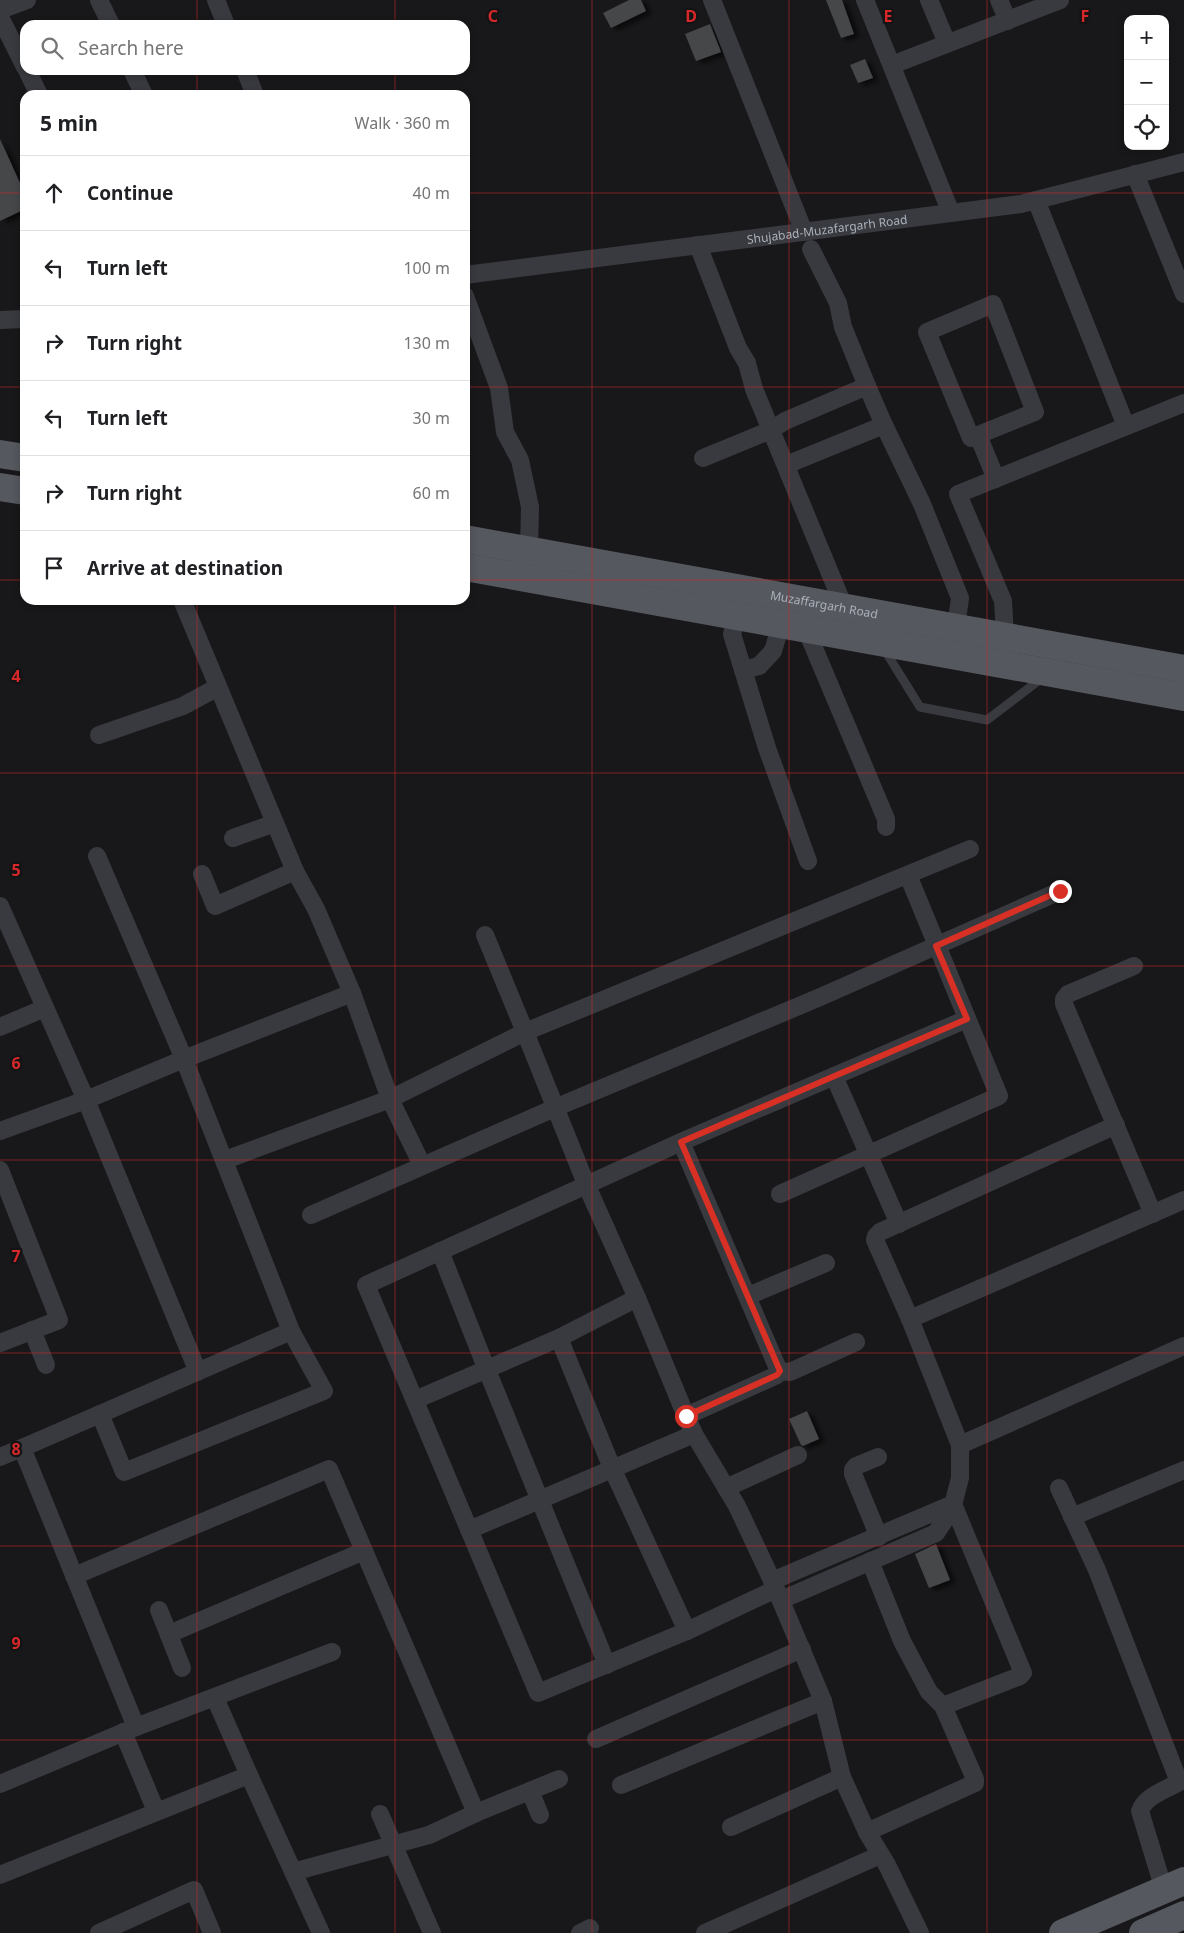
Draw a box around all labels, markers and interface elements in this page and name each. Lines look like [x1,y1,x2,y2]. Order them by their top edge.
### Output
text: C [488,5,498,27]
text: D [685,5,697,27]
text: E [884,5,893,27]
text: F [1081,5,1089,27]
map controls [1124,15,1169,150]
button: + [1124,15,1169,60]
search box [20,20,470,75]
icon: search [38,34,66,62]
text: Search here [78,35,184,61]
button: − [1124,60,1169,105]
button: locate [1124,105,1169,150]
text: 5 min [40,109,98,137]
text: Walk · 360 m [355,112,450,134]
icon: ahead [40,179,68,207]
text: Continue [87,180,173,206]
text: 40 m [413,182,450,204]
street label: Shujabad-Muzafargarh Road [746,210,908,247]
icon: left [40,254,68,282]
text: Turn left [87,255,168,281]
text: 100 m [403,257,450,279]
icon: right [40,329,68,357]
text: Turn right [87,330,182,356]
text: 130 m [403,332,450,354]
icon: left [40,404,68,432]
text: Turn left [87,405,168,431]
text: 30 m [413,407,450,429]
icon: right [40,479,68,507]
text: Turn right [87,480,182,506]
text: 60 m [413,482,450,504]
icon: arrive [40,554,68,582]
text: Arrive at destination [87,555,283,581]
street label: Muzaffargarh Road [769,586,879,622]
text: 4 [11,665,21,687]
text: 5 [11,859,21,881]
route end [1049,880,1072,903]
text: 6 [11,1052,21,1074]
text: 7 [11,1245,21,1267]
route start [675,1405,698,1428]
text: 8 [11,1438,21,1460]
text: 9 [11,1632,21,1654]

